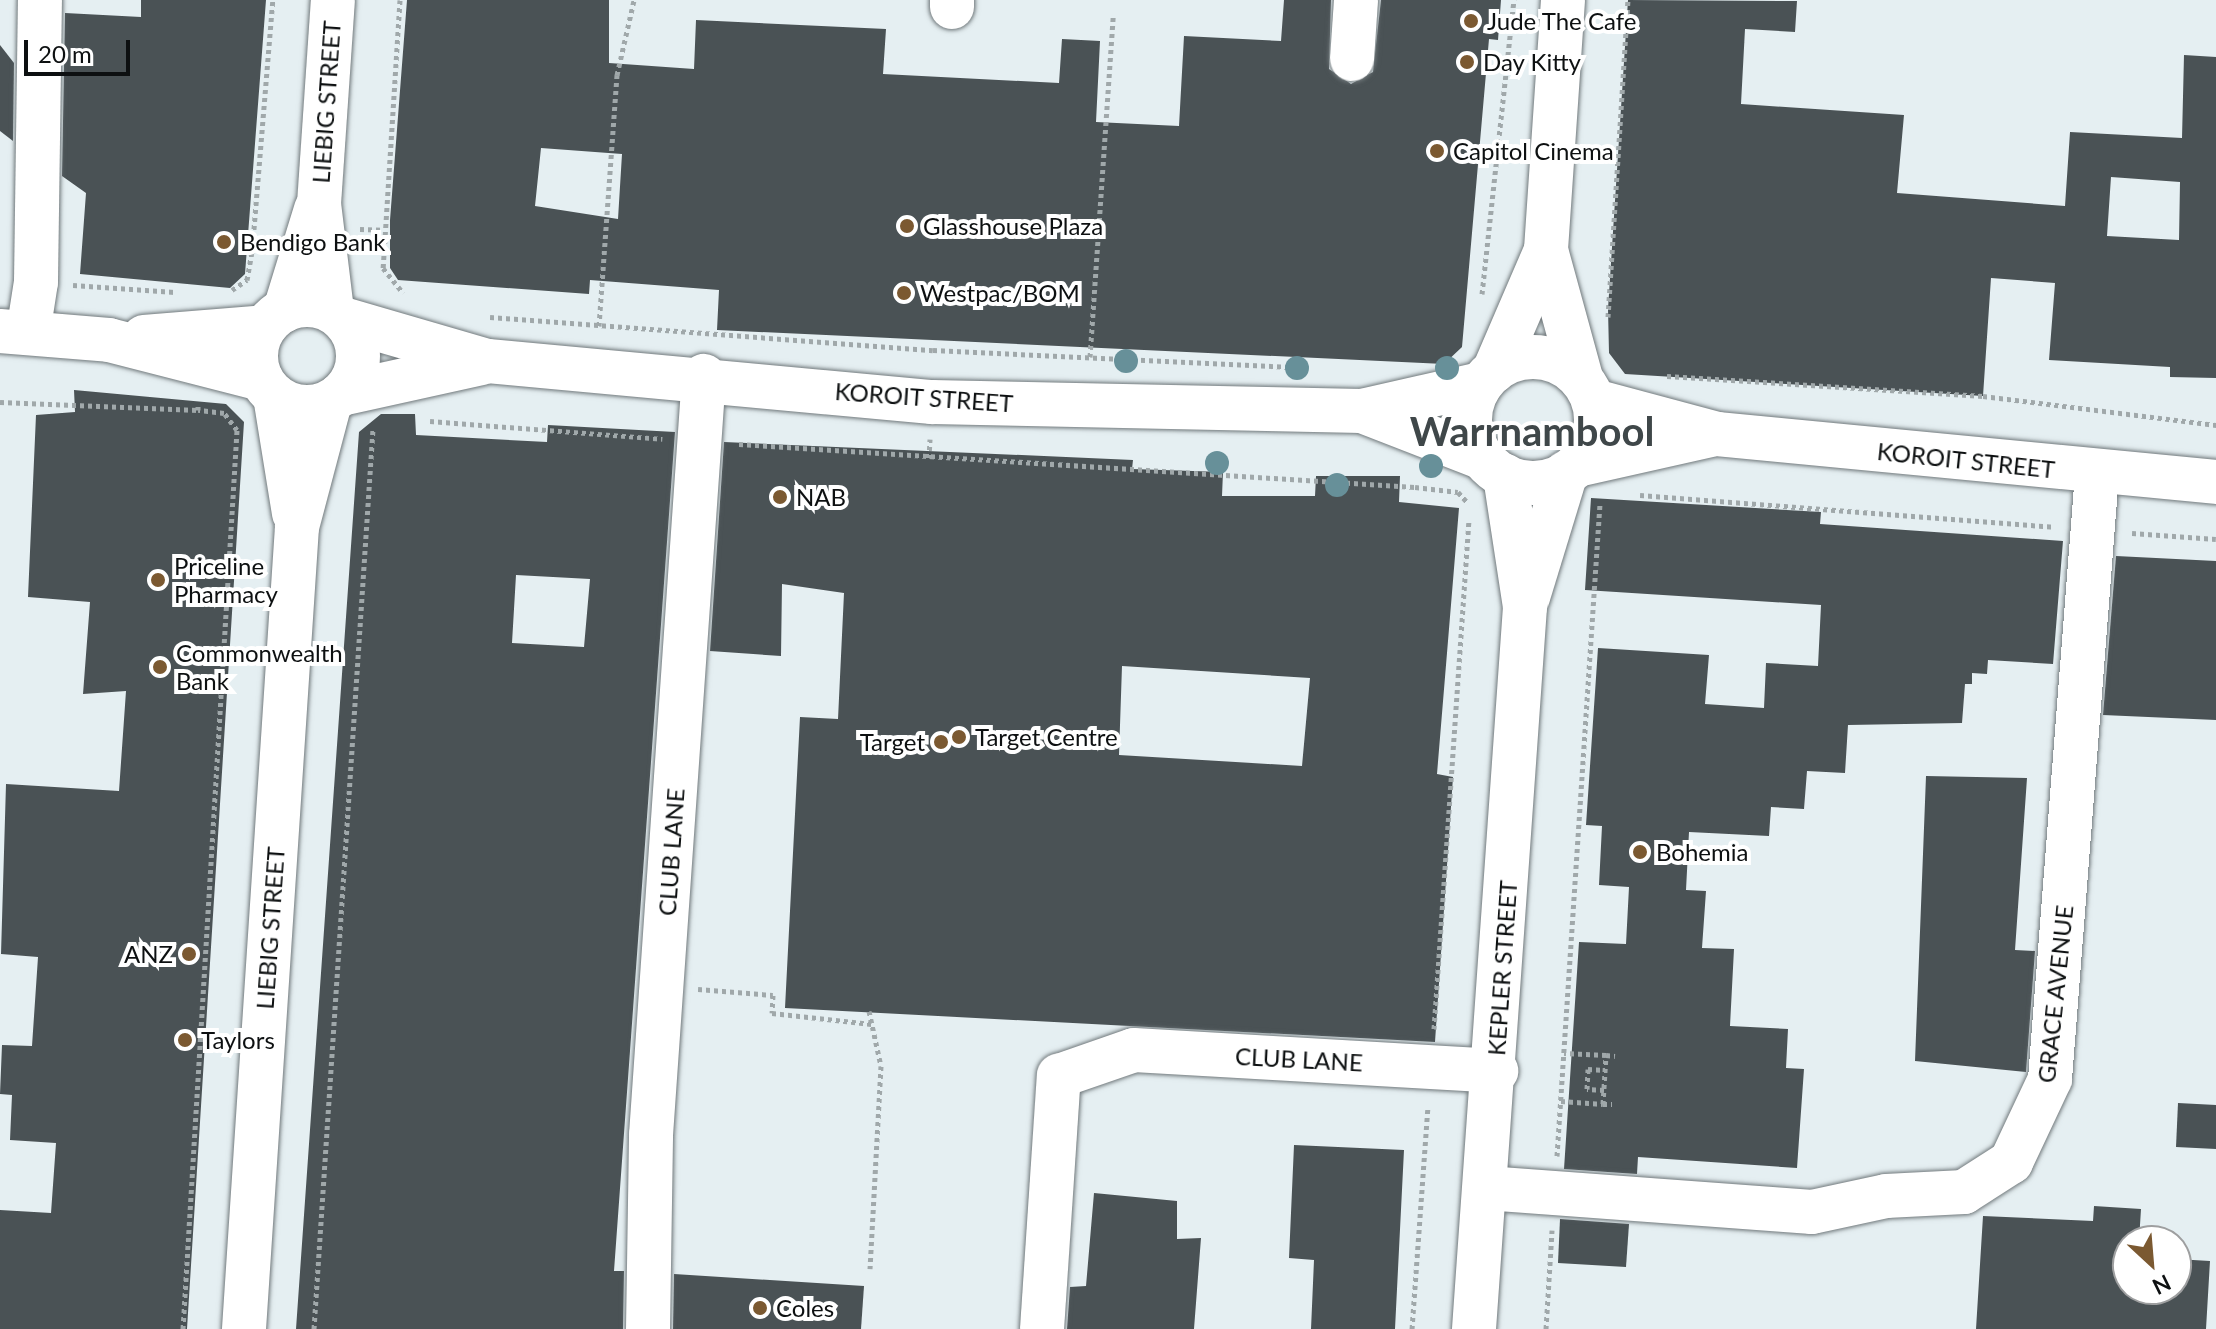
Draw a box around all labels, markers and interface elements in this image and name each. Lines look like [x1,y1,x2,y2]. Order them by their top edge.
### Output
place label: Jude The Cafe [1487,7,1637,35]
marker: Jude The Cafe [1462,12,1480,30]
street label: LIEBIG STREET [306,20,346,184]
scale bar [28,24,134,74]
text: 20 m [38,39,92,68]
place label: Day Kitty [1483,48,1582,76]
marker: Day Kitty [1458,53,1476,71]
place label: Capitol Cinema [1453,137,1614,165]
marker: Capitol Cinema [1428,142,1446,160]
place label: Glasshouse Plaza [923,212,1103,240]
marker: Glasshouse Plaza [898,217,916,235]
place label: Bendigo Bank [240,228,385,256]
marker: Bendigo Bank [215,233,233,251]
place label: Westpac/BOM [920,279,1080,307]
marker: Westpac/BOM [895,284,913,302]
street label: KOROIT STREET [834,376,1014,418]
district label: Warrnambool [1410,407,1654,455]
street label: KOROIT STREET [1875,436,2057,484]
place label: NAB [796,483,846,511]
marker: NAB [771,488,789,506]
place label: Priceline Pharmacy [174,552,278,608]
marker: Priceline Pharmacy [149,571,167,589]
place label: Commonwealth Bank [176,639,343,695]
marker: Commonwealth Bank [151,658,169,676]
place label: Target Centre [975,723,1118,751]
place label: Target [860,728,925,756]
marker: Target Centre [950,728,968,746]
marker: Target [932,733,950,751]
street label: CLUB LANE [652,787,690,917]
place label: Bohemia [1656,838,1748,866]
marker: Bohemia [1631,843,1649,861]
street label: LIEBIG STREET [250,846,290,1010]
street label: KEPLER STREET [1482,879,1522,1057]
street label: GRACE AVENUE [2031,903,2079,1085]
place label: ANZ [124,940,173,968]
marker: ANZ [180,945,198,963]
place label: Taylors [201,1026,275,1054]
marker: Taylors [176,1031,194,1049]
street label: CLUB LANE [1234,1041,1364,1077]
north arrow [2112,1225,2192,1305]
text: N [2148,1269,2175,1301]
place label: Coles [776,1294,834,1322]
marker: Coles [751,1299,769,1317]

